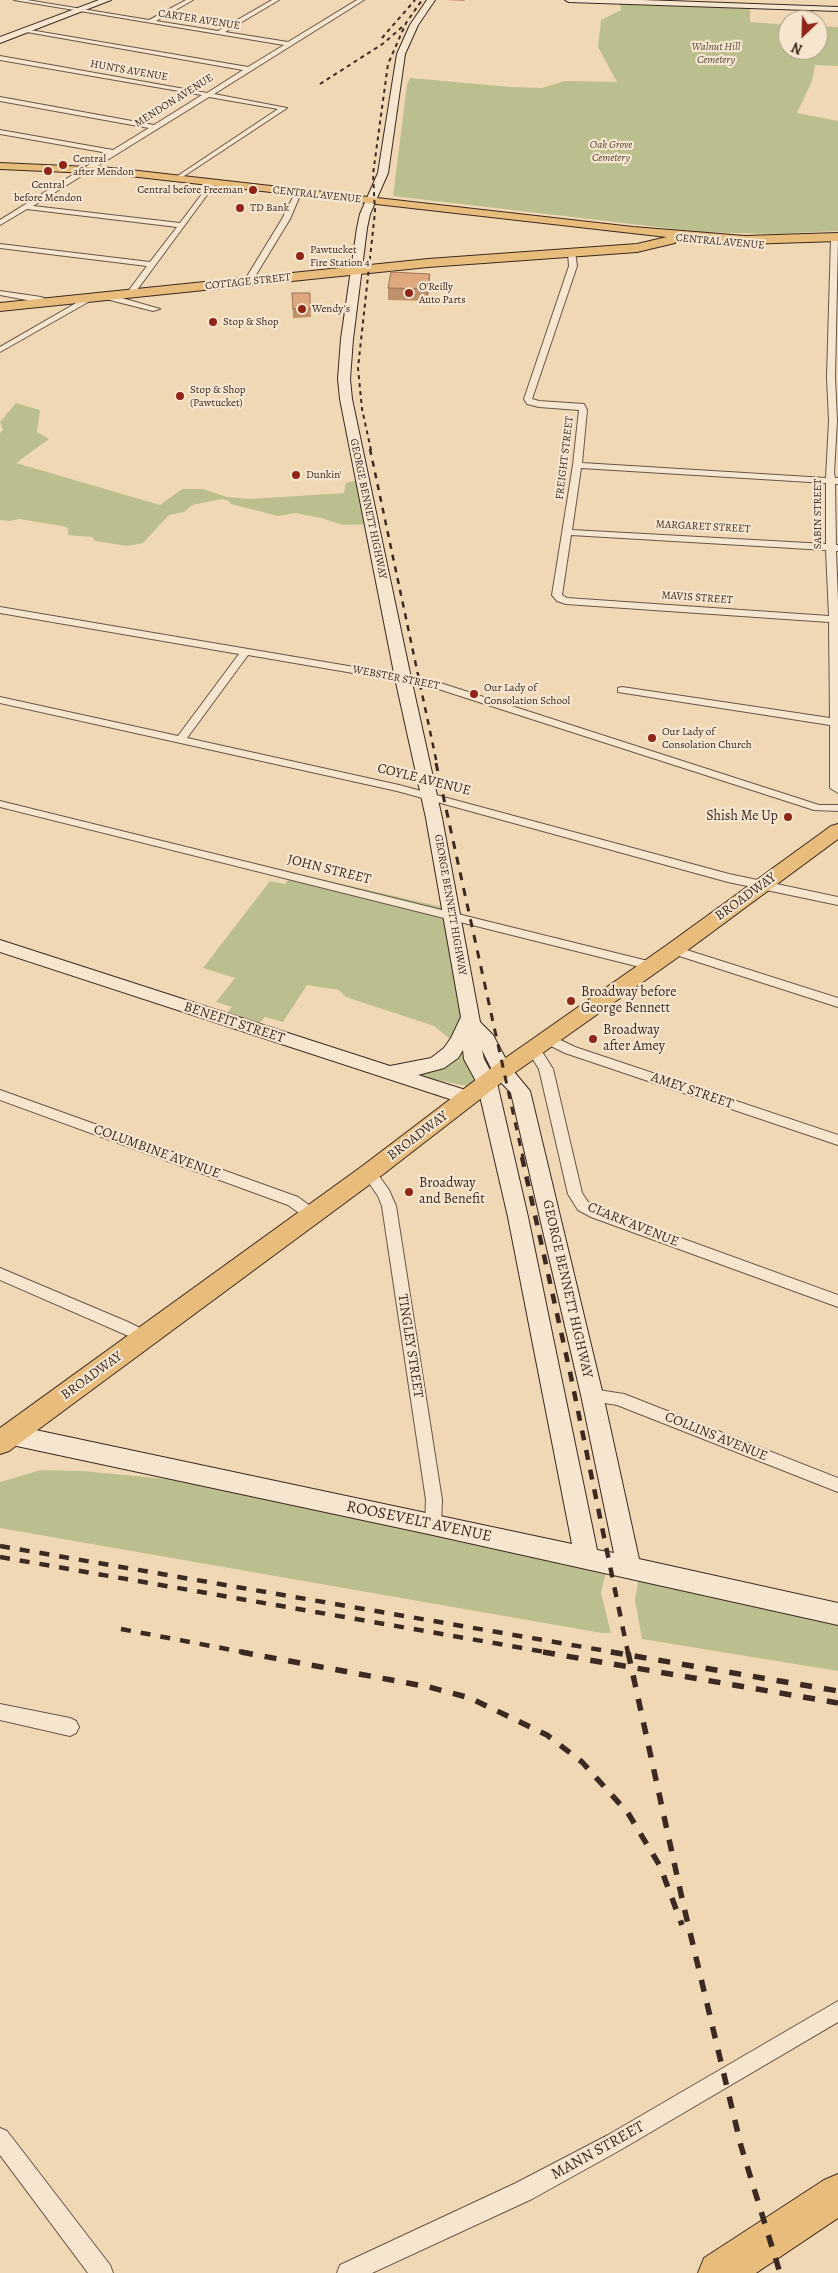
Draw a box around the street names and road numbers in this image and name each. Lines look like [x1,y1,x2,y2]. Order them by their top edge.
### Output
street label: CARTER AVENUE [157,7,241,33]
street label: HUNTS AVENUE [89,58,169,84]
street label: MENDON AVENUE [132,71,216,131]
street label: CENTRAL AVENUE [272,184,362,206]
street label: CENTRAL AVENUE [675,232,765,252]
street label: COTTAGE STREET [205,271,291,293]
street label: FREIGHT STREET [553,416,577,500]
street label: GEORGE BENNETT HIGHWAY [347,438,389,580]
street label: SABIN STREET [811,479,825,549]
street label: MARGARET STREET [655,518,751,536]
street label: MAVIS STREET [661,589,733,607]
street label: WEBSTER STREET [351,663,441,693]
street label: COYLE AVENUE [376,760,472,800]
street label: GEORGE BENNETT HIGHWAY [431,833,469,977]
street label: JOHN STREET [286,852,372,888]
street label: BROADWAY [712,869,780,925]
street label: BENEFIT STREET [181,999,287,1047]
street label: AMEY STREET [649,1069,735,1113]
street label: BROADWAY [384,1108,452,1164]
street label: COLUMBINE AVENUE [91,1121,223,1183]
street label: GEORGE BENNETT HIGHWAY [538,1198,596,1380]
street label: CLARK AVENUE [585,1199,681,1251]
street label: TINGLEY STREET [393,1293,427,1399]
street label: BROADWAY [58,1348,126,1404]
street label: COLLINS AVENUE [662,1409,770,1465]
street label: ROOSEVELT AVENUE [345,1497,493,1547]
street label: MANN STREET [548,2117,648,2185]

